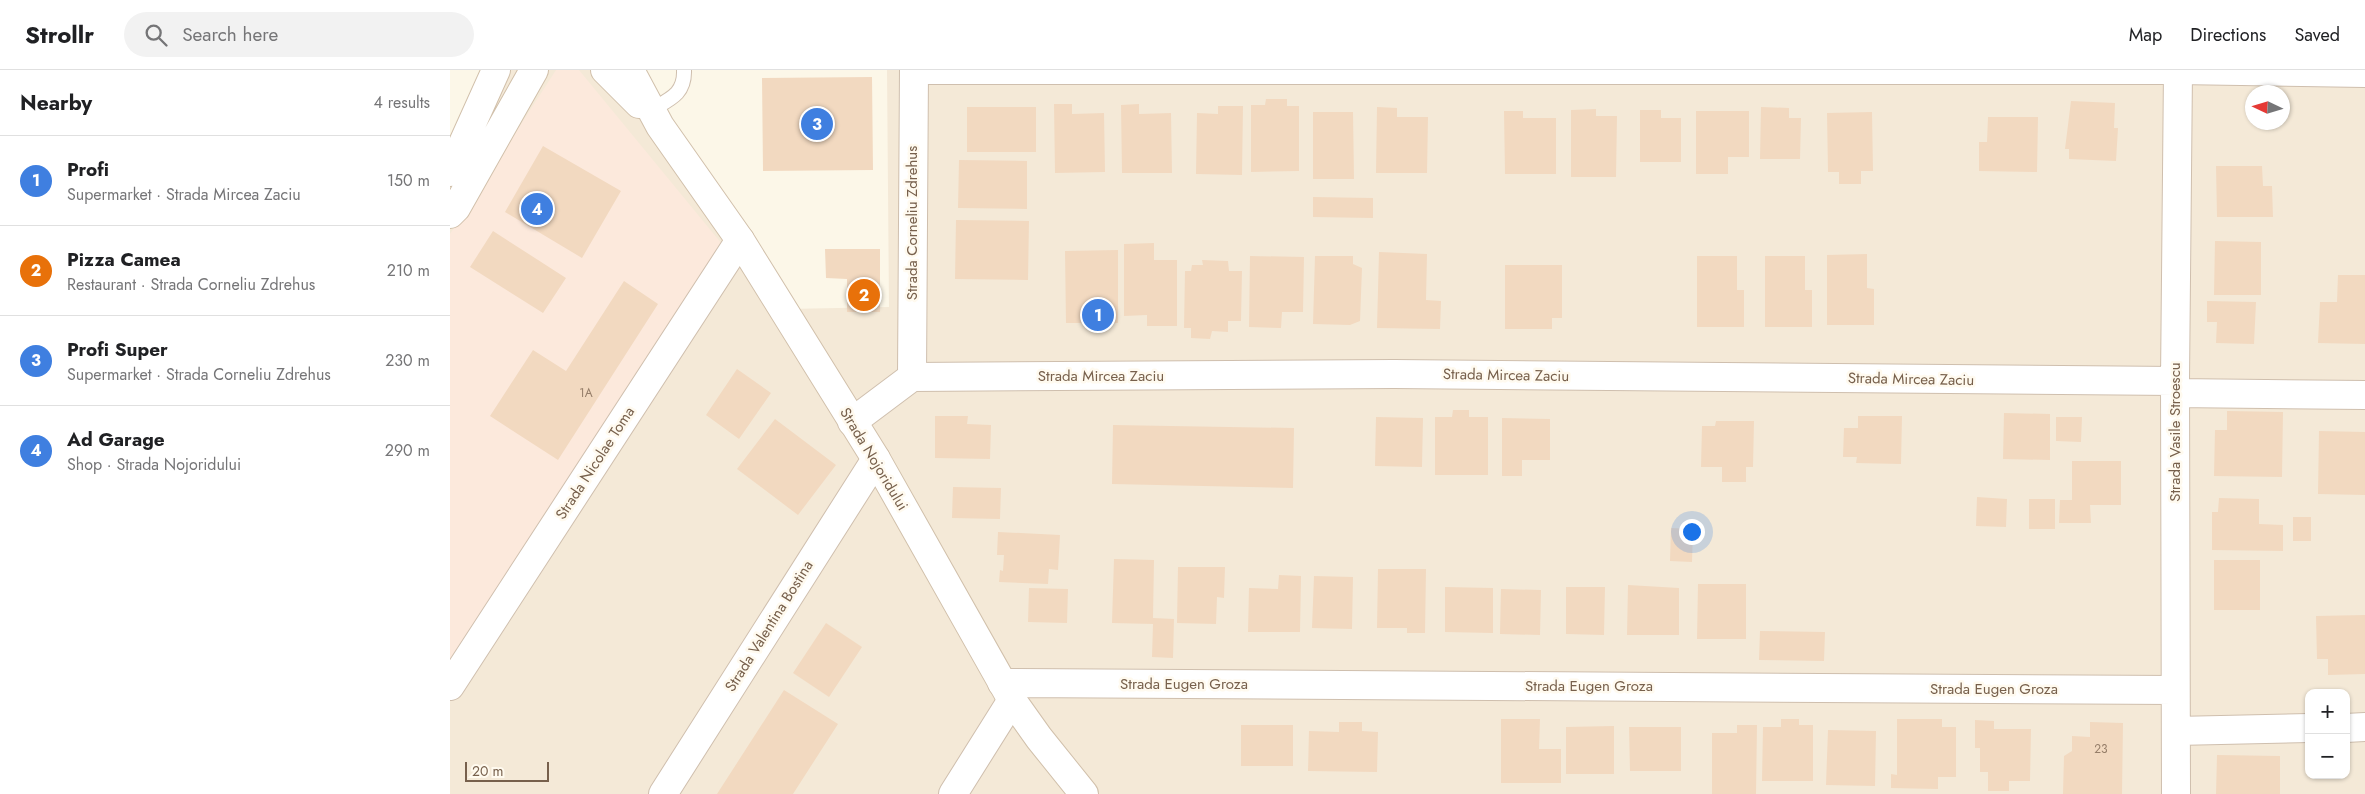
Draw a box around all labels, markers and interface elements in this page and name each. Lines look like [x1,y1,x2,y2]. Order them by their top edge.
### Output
search box [124,12,474,57]
text: Strollr [25,17,94,52]
icon: search [142,21,170,49]
text: Search here [182,21,278,48]
text: Map [2129,22,2162,48]
text: Directions [2190,22,2266,48]
text: Saved [2294,22,2340,48]
north arrow [2245,85,2290,130]
text: Nearby [20,88,92,118]
text: 4 results [374,91,430,114]
pin: 3 [801,105,833,143]
street label: Strada Corneliu Zdrehus [901,146,923,300]
text: Profi [67,156,109,183]
text: 1 [32,169,40,192]
text: 150 m [387,169,430,192]
text: Supermarket · Strada Mircea Zaciu [67,183,301,206]
pin: 4 [521,190,553,228]
text: Pizza Camea [67,246,181,273]
text: 2 [31,259,41,282]
text: 210 m [387,259,430,282]
text: Restaurant · Strada Corneliu Zdrehus [67,273,315,296]
pin: 2 [848,276,880,314]
pin: 1 [1082,296,1114,334]
text: Profi Super [67,336,168,363]
text: 3 [31,349,41,372]
text: 230 m [385,349,430,372]
street label: Strada Vasile Stroescu [2164,362,2186,502]
text: Supermarket · Strada Corneliu Zdrehus [67,363,331,386]
street label: Strada Mircea Zaciu [1443,363,1569,387]
street label: Strada Mircea Zaciu [1038,365,1164,387]
street label: Strada Mircea Zaciu [1848,367,1974,391]
house number: 1A [579,384,593,402]
street label: Strada Nicolae Toma [550,402,640,524]
street label: Strada Nojoridului [834,403,914,515]
text: Ad Garage [67,426,165,453]
text: 4 [30,439,42,462]
text: 290 m [385,439,430,462]
text: Shop · Strada Nojoridului [67,453,241,476]
your location [1679,519,1705,545]
street label: Strada Valentina Bostina [720,556,818,696]
street label: Strada Eugen Groza [1120,673,1248,695]
street label: Strada Eugen Groza [1525,675,1653,697]
street label: Strada Eugen Groza [1930,678,2058,700]
map controls [2305,689,2350,779]
button: + [2305,689,2350,734]
button: − [2305,734,2350,779]
house number: 23 [2094,740,2108,758]
scale bar [465,759,549,782]
text: 20 m [472,761,504,781]

